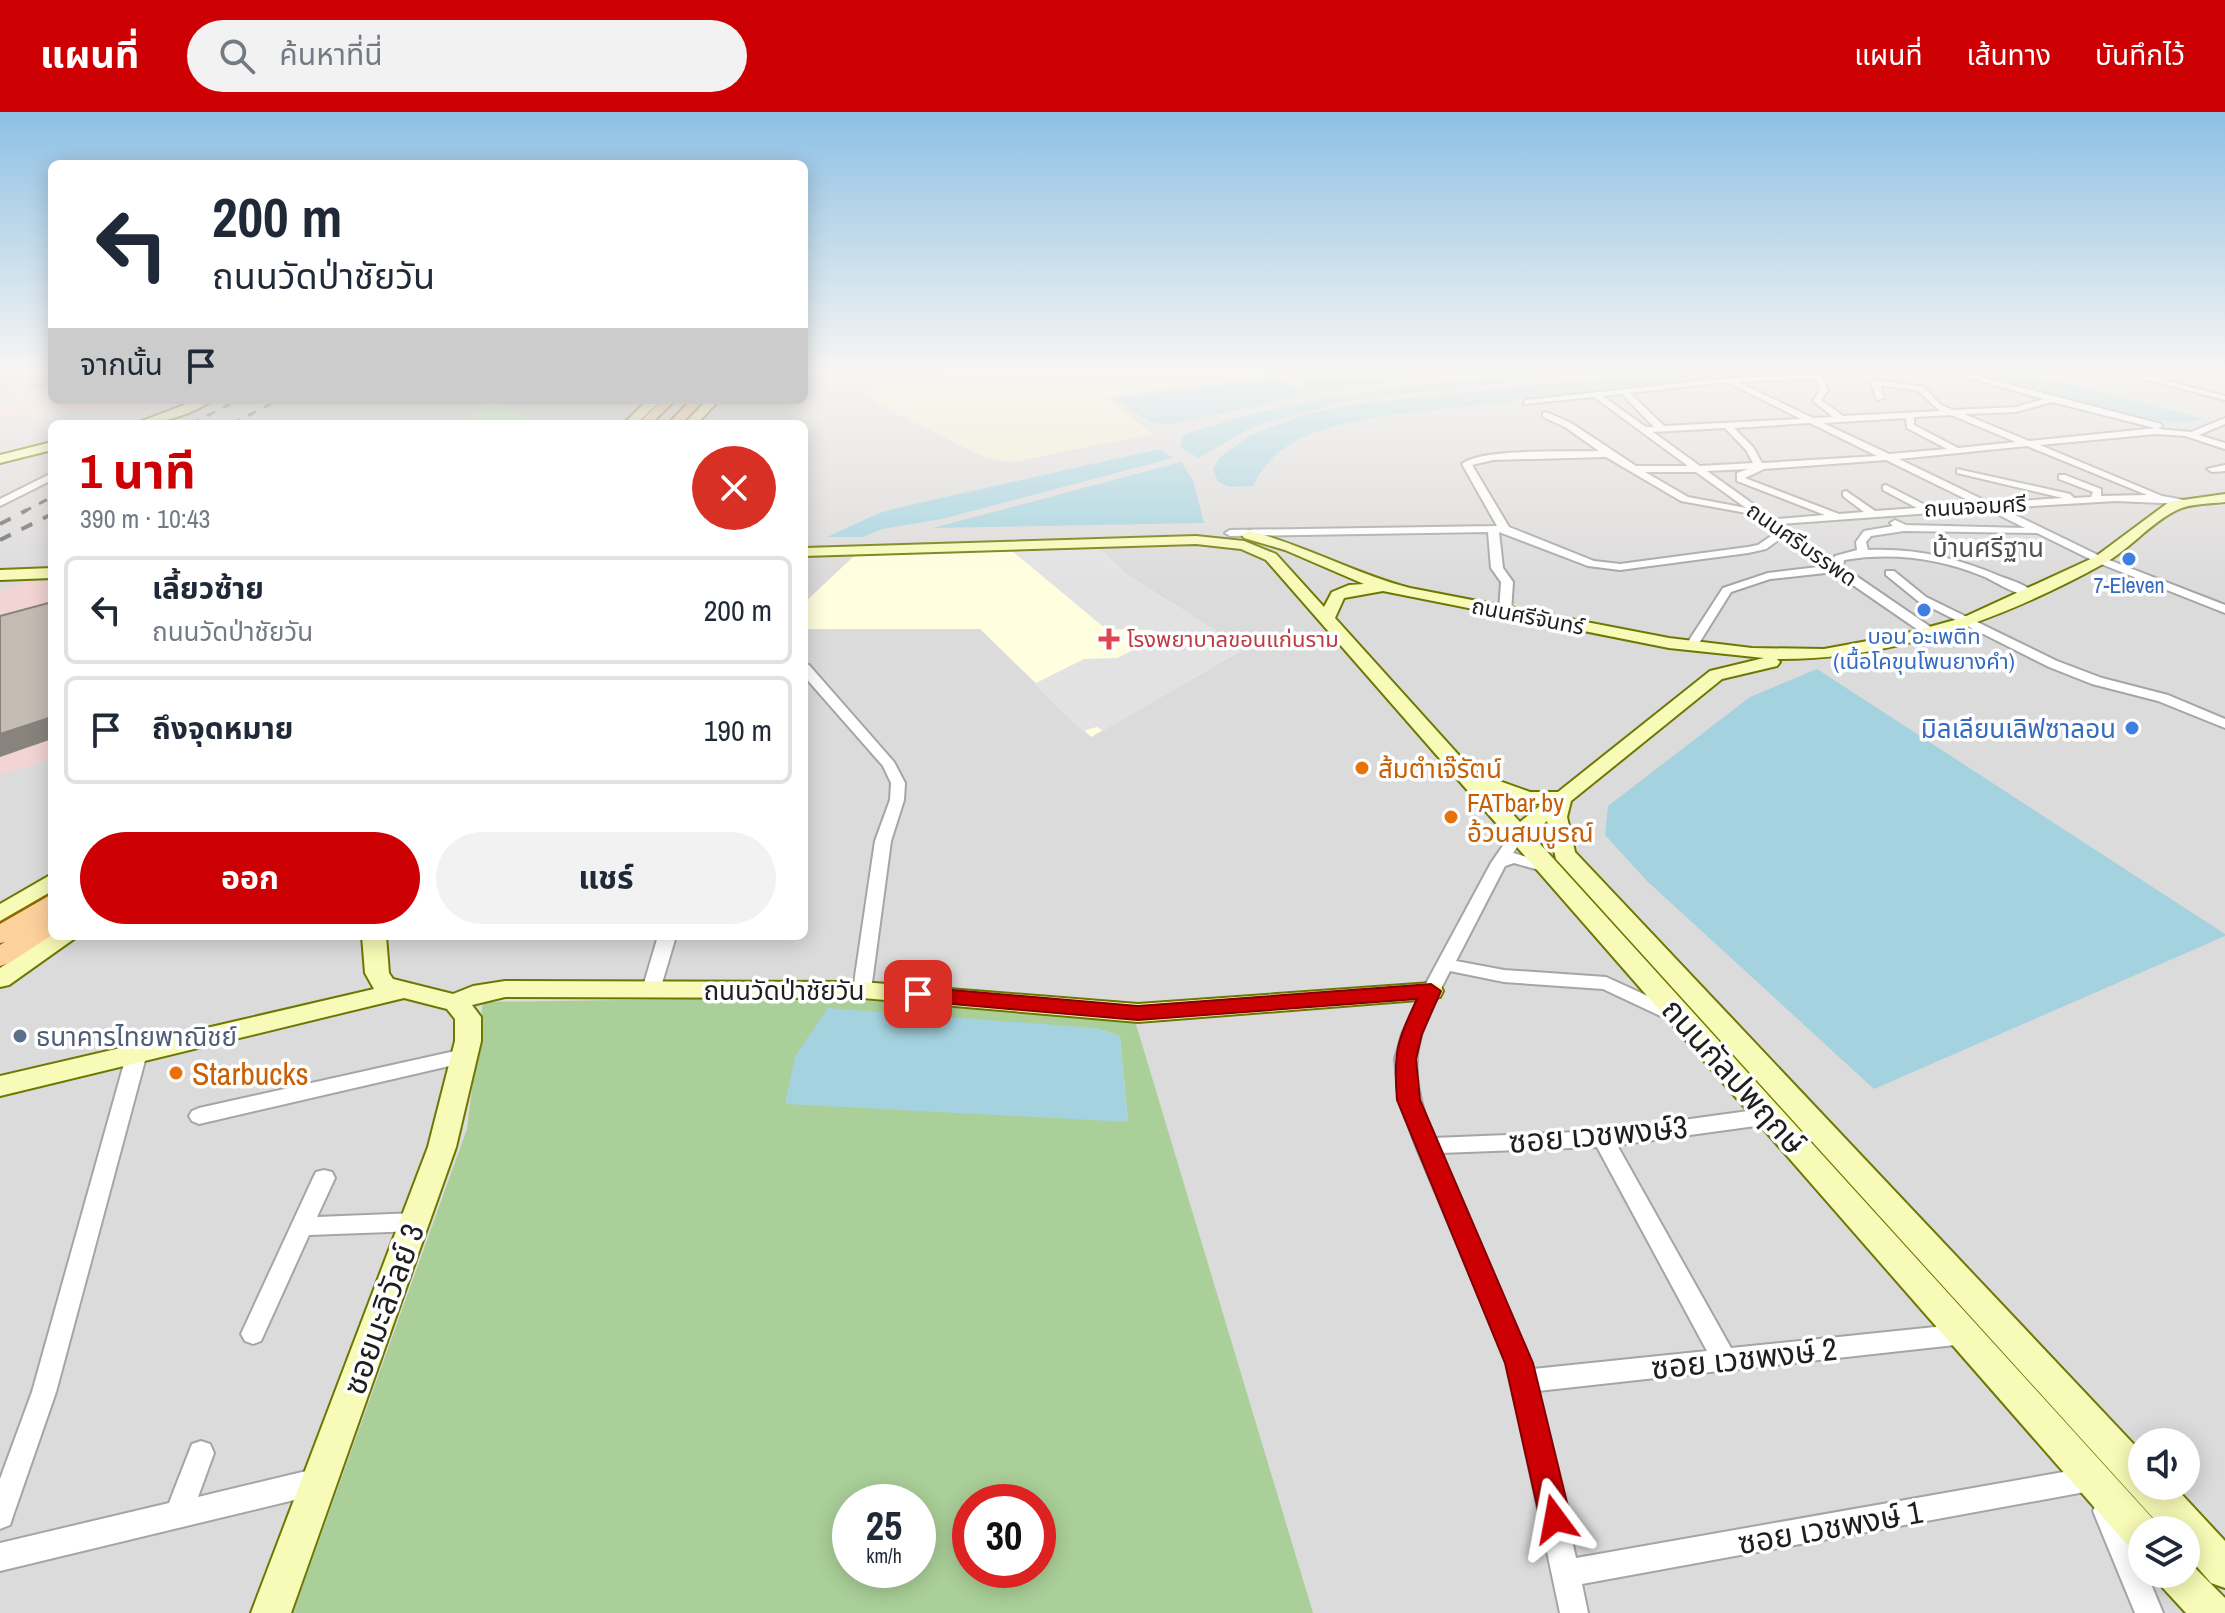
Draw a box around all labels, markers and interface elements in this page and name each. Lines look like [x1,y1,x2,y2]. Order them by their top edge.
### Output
search box [187,20,747,92]
text: แผนที่ [40,29,139,80]
icon: search [215,34,259,78]
text: ค้นหาที่นี่ [279,34,383,74]
text: แผนที่ [1854,36,1922,74]
text: เส้นทาง [1966,36,2051,74]
text: บันทึกไว้ [2095,36,2185,74]
text: 200 m [212,179,342,254]
icon: left [80,192,184,296]
text: ถนนวัดป่าชัยวัน [212,252,435,300]
text: จากนั้น [80,344,163,384]
icon: arrive [179,344,223,388]
text: 1 นาที [80,438,196,503]
button: close [692,446,776,530]
street label: ถนนจอมศรี [1923,488,2027,524]
street label: ถนนศรีบรรพด [1741,495,1863,593]
text: 390 m · 10:43 [80,501,210,536]
district label: บ้านศรีฐาน [1932,530,2044,565]
marker: 7-Eleven [2120,550,2138,568]
text: เลี้ยวซ้าย [152,568,264,608]
place label: 7-Eleven [2093,570,2165,600]
icon: left [84,588,128,632]
text: 200 m [704,590,772,630]
street label: ถนนศรีจันทร์ [1469,590,1588,642]
marker: บอน อะเพติท (เนื้อโคขุนโพนยางคำ) [1915,601,1933,619]
text: ถนนวัดป่าชัยวัน [152,614,313,649]
place label: บอน อะเพติท (เนื้อโคขุนโพนยางคำ) [1833,621,2015,676]
place label: โรงพยาบาลขอนแก่นราม [1127,624,1339,654]
marker: โรงพยาบาลขอนแก่นราม [1098,628,1120,650]
icon: arrive [84,708,128,752]
text: ถึงจุดหมาย [152,708,293,748]
text: 190 m [704,710,772,750]
place label: มิลเลียนเลิฟซาลอน [1921,711,2116,746]
marker: มิลเลียนเลิฟซาลอน [2123,719,2141,737]
place label: ส้มตำเจ๊รัตน์ [1378,751,1502,786]
marker: ส้มตำเจ๊รัตน์ [1353,759,1371,777]
place label: FATbar by อ้วนสมบูรณ์ [1467,785,1594,850]
marker: FATbar by อ้วนสมบูรณ์ [1442,808,1460,826]
button: ออก [80,832,420,924]
button: แชร์ [436,832,776,924]
pin [884,960,952,1028]
icon: arrive [896,972,940,1016]
street label: ถนนวัดป่าชัยวัน [703,973,865,1008]
street label: ถนนกัลปพฤกษ์ [1652,989,1816,1163]
place label: ธนาคารไทยพาณิชย์ [36,1019,237,1054]
marker: ธนาคารไทยพาณิชย์ [11,1027,29,1045]
place label: Starbucks [192,1052,309,1095]
marker: Starbucks [167,1064,185,1082]
street label: ซอย เวชพงษ์3 [1507,1105,1689,1163]
street label: ซอยมะลิวัลย์ 3 [332,1218,434,1400]
street label: ซอย เวชพงษ์ 2 [1649,1327,1839,1389]
map controls [2128,1428,2200,1588]
button: sound [2128,1428,2200,1500]
position arrow [1513,1477,1597,1561]
speed limit sign: 30 [952,1484,1056,1588]
street label: ซอย เวชพงษ์ 1 [1734,1490,1926,1564]
text: 25 [866,1499,902,1552]
button: layers [2128,1516,2200,1588]
text: km/h [866,1542,902,1569]

